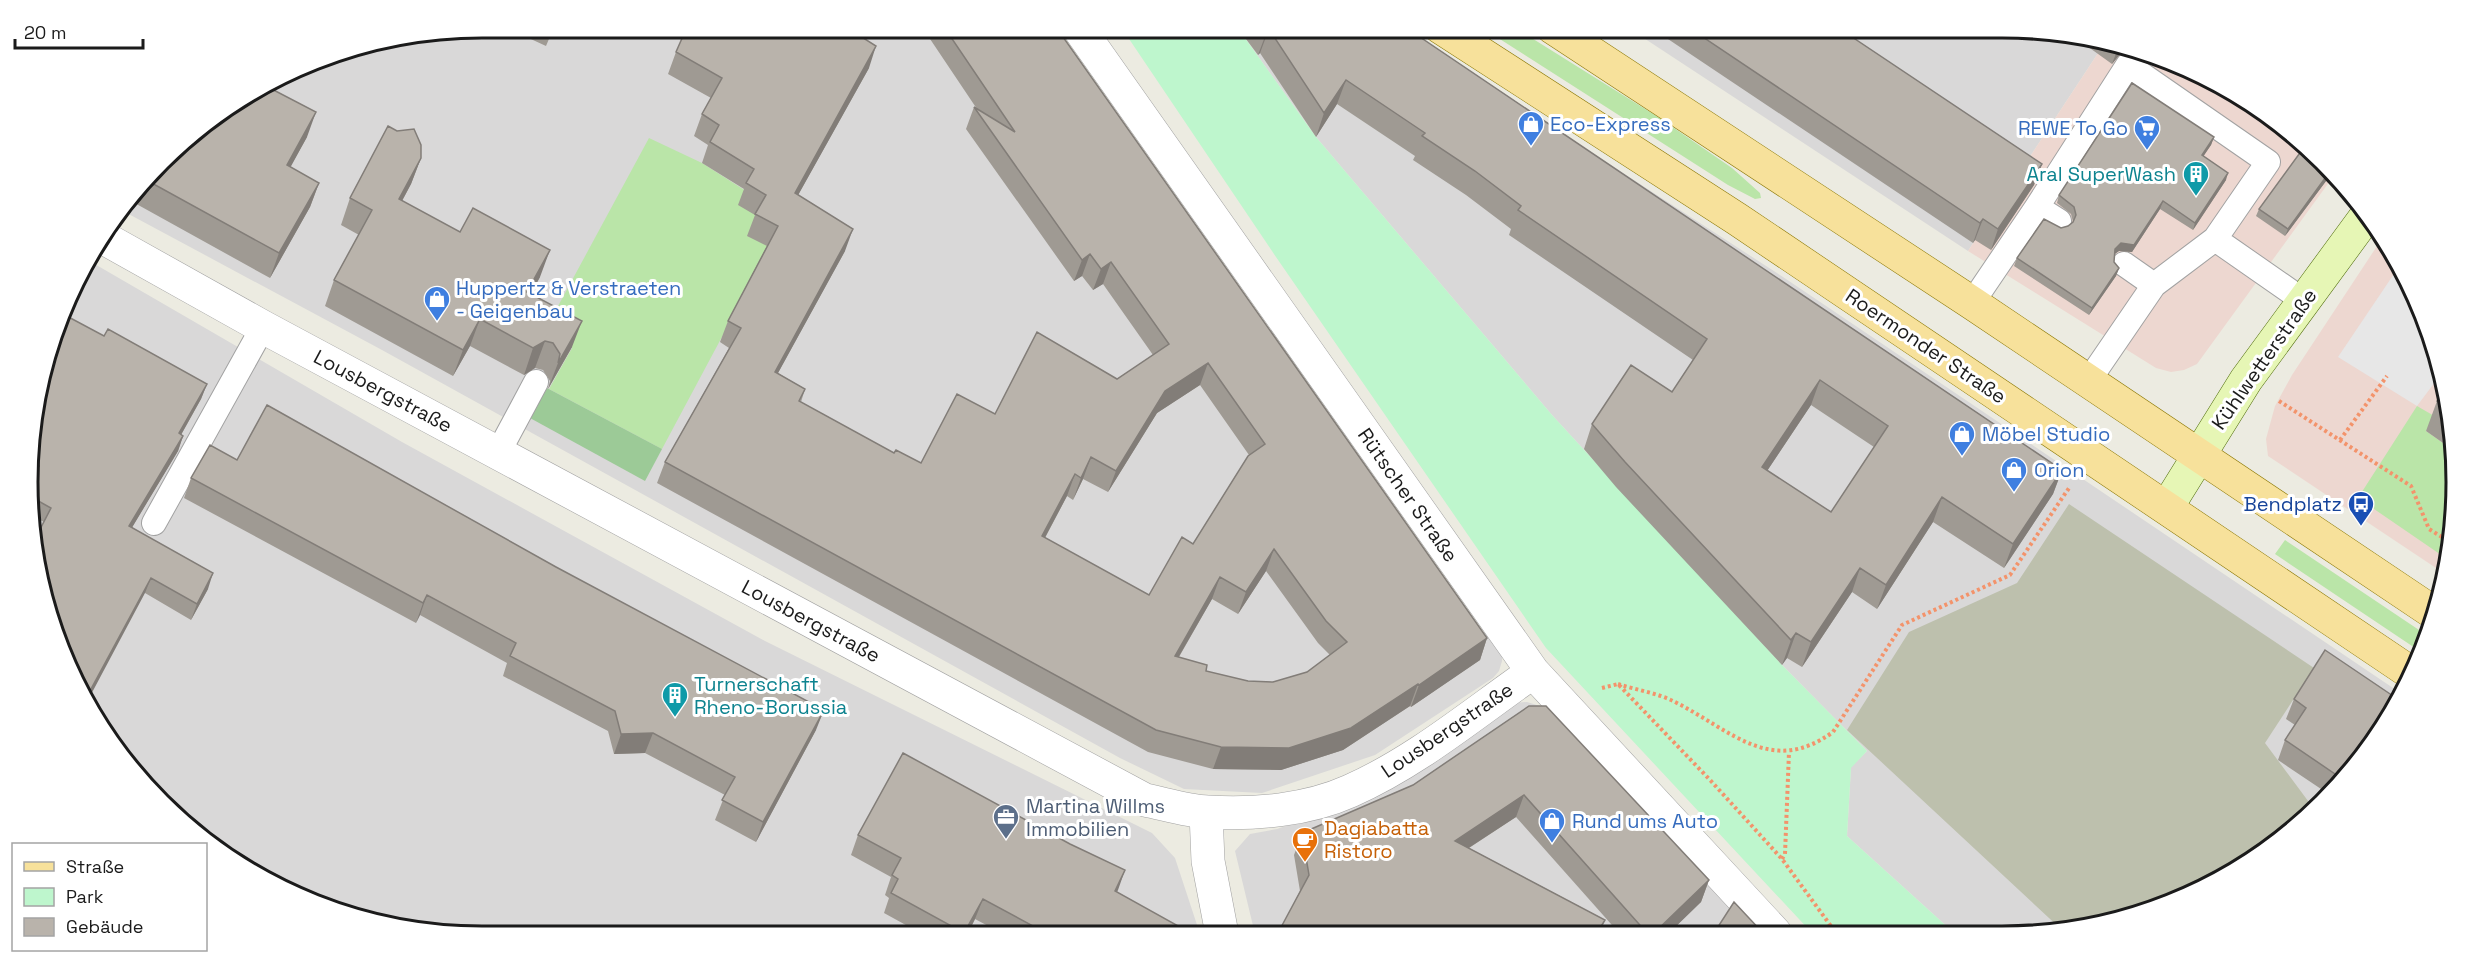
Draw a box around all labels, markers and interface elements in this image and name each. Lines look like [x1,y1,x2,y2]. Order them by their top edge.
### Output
scale bar [15,12,142,50]
text: 20 m [24,21,67,44]
shop icon: Eco-Express [1516,109,1546,147]
place label: Eco-Express [1550,111,1671,137]
supermarket icon: REWE To Go [2132,113,2162,151]
place label: REWE To Go [2018,115,2128,141]
building icon: Aral SuperWash [2181,159,2211,197]
place label: Aral SuperWash [2026,161,2176,187]
place label: Huppertz & Verstraeten - Geigenbau [456,275,681,324]
street label: Roermonder Straße [1841,283,2011,409]
street label: Kühlwetterstraße [2206,283,2322,435]
shop icon: Huppertz & Verstraeten - Geigenbau [422,284,452,322]
street label: Lousbergstraße [309,344,457,438]
shop icon: Möbel Studio [1947,419,1977,457]
place label: Möbel Studio [1982,421,2110,447]
street label: Rütscher Straße [1352,423,1464,567]
shop icon: Orion [1999,455,2029,493]
place label: Orion [2034,457,2084,483]
bus stop icon: Bendplatz [2346,489,2376,527]
place label: Bendplatz [2244,491,2342,517]
street label: Lousbergstraße [737,574,885,668]
place label: Turnerschaft Rheno-Borussia [694,671,847,720]
street label: Lousbergstraße [1376,676,1518,784]
building icon: Turnerschaft Rheno-Borussia [660,680,690,718]
place label: Martina Willms Immobilien [1026,793,1165,842]
office icon: Martina Willms Immobilien [991,802,1021,840]
shop icon: Rund ums Auto [1537,806,1567,844]
place label: Rund ums Auto [1572,808,1718,834]
place label: Dagiabatta Ristoro [1324,815,1429,864]
cafe icon: Dagiabatta Ristoro [1290,825,1320,863]
legend [12,843,207,951]
text: Straße [66,855,124,878]
text: Park [66,885,104,908]
text: Gebäude [66,915,144,938]

